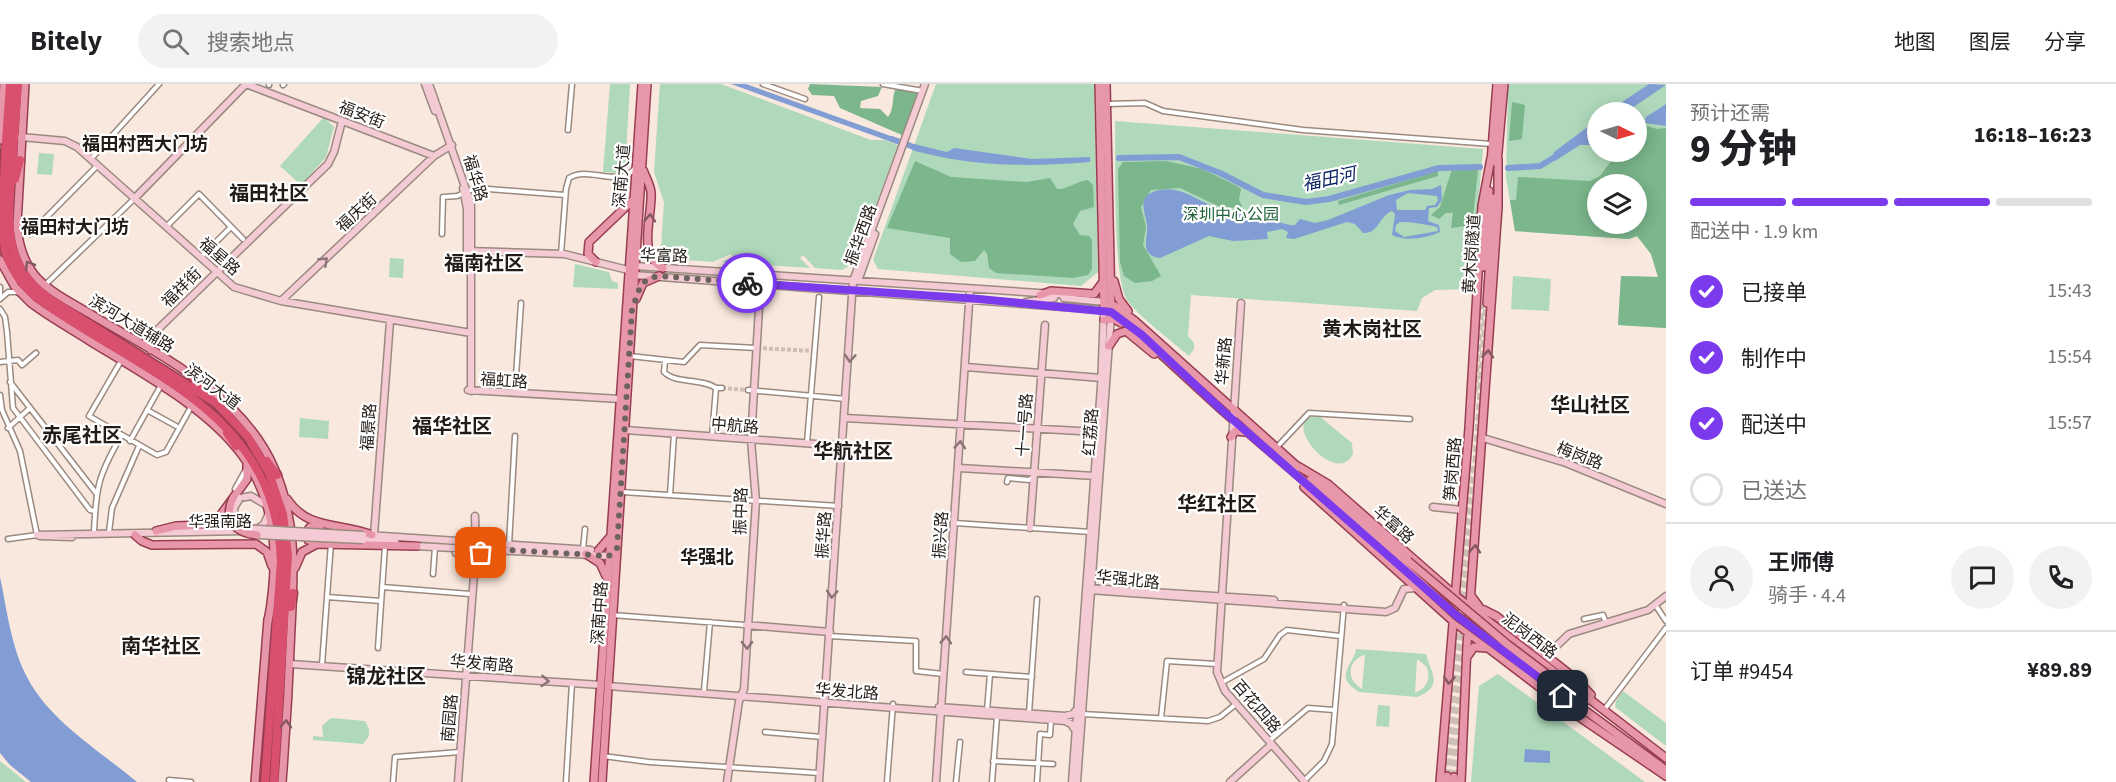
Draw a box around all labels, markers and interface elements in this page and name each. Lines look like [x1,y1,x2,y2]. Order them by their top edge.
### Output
search box [138,14,558,68]
text: Bitely [30,21,102,61]
icon: search [159,25,192,58]
text: 搜索地点 [207,27,295,59]
text: 地图 [1894,27,1936,57]
text: 图层 [1969,27,2011,57]
text: 分享 [2044,27,2086,57]
street label: 福安街 [335,96,388,134]
text: 预计还需 [1690,100,1770,128]
north arrow [1587,102,1647,162]
map controls [1587,102,1647,234]
text: 16:18–16:23 [1974,119,2092,151]
text: 9 分钟 [1690,122,1797,178]
district label: 福田村西大门坊 [82,132,208,157]
street label: 深南大道 [608,143,636,209]
street label: 福华路 [458,152,492,204]
water label: 福田河 [1300,161,1361,197]
button: layers [1587,174,1647,234]
district label: 福田社区 [229,180,309,208]
street label: 福庆街 [332,188,382,237]
street label: 振华西路 [840,202,882,269]
park label: 深圳中心公园 [1183,204,1279,226]
street label: 黄木岗隧道 [1458,213,1486,295]
one-way arrow [643,214,656,223]
district label: 福田村大门坊 [21,215,129,240]
text: 配送中 · 1.9 km [1690,218,1818,246]
street label: 福星路 [194,233,245,281]
street label: 华富路 [640,244,688,268]
district label: 福南社区 [444,250,524,278]
courier [717,253,777,313]
one-way arrow [317,257,327,268]
one-way arrow [25,261,36,271]
street label: 福祥街 [157,263,206,312]
icon: bike [731,267,764,300]
icon: check [1690,275,1723,308]
text: 已接单 [1741,277,1807,309]
text: 15:43 [2047,277,2092,305]
street label: 滨河大道辅路 [85,290,178,358]
district label: 黄木岗社区 [1322,316,1422,344]
street label: 华新路 [1211,336,1237,386]
icon: check [1690,341,1723,374]
text: 制作中 [1741,343,1807,375]
text: 15:54 [2047,343,2092,371]
one-way arrow [1482,350,1495,359]
one-way arrow [843,354,856,363]
street label: 滨河大道 [180,359,245,415]
street label: 福虹路 [479,368,529,394]
street label: 十一号路 [1012,392,1038,458]
district label: 华山社区 [1550,392,1630,420]
street label: 福景路 [356,402,382,452]
street label: 红荔路 [1078,407,1104,457]
icon: check [1690,407,1723,440]
text: 配送中 [1741,409,1807,441]
text: 15:57 [2047,409,2092,437]
district label: 福华社区 [412,413,492,441]
street label: 中航路 [710,413,760,439]
district label: 赤尾社区 [42,422,122,450]
street label: 笋岗西路 [1439,436,1467,502]
street label: 梅岗路 [1553,437,1606,475]
district label: 华航社区 [813,438,893,466]
one-way arrow [954,441,967,450]
text: 已送达 [1741,475,1807,507]
street label: 振中路 [729,487,753,535]
district label: 华红社区 [1177,491,1257,519]
street label: 华富路 [1368,501,1419,549]
street label: 振华路 [811,510,837,560]
street label: 振兴路 [928,510,954,560]
street label: 华强南路 [188,511,252,533]
pin [455,527,506,578]
icon: bag [464,536,497,569]
one-way arrow [1469,544,1482,553]
district label: 华强北 [680,545,734,570]
button: person [1690,546,1753,609]
button: chat [1951,546,2014,609]
button: phone [2029,546,2092,609]
text: 王师傅 [1768,547,1834,579]
street label: 华强北路 [1095,566,1161,594]
street label: 深南中路 [587,580,613,646]
text: 骑手 · 4.4 [1768,582,1846,610]
one-way arrow [826,590,839,599]
street label: 泥岗西路 [1497,608,1562,664]
district label: 南华社区 [121,633,201,661]
one-way arrow [939,635,952,644]
one-way arrow [740,640,753,649]
street label: 华发南路 [449,650,515,678]
text: ¥89.89 [2027,654,2092,686]
text: 订单 #9454 [1690,656,1793,688]
district label: 锦龙社区 [346,663,426,691]
pin [1537,670,1588,721]
one-way arrow [541,674,550,687]
street label: 百花四路 [1227,675,1286,738]
one-way arrow [1443,675,1456,684]
street label: 华发北路 [814,679,880,705]
icon: home [1546,679,1579,712]
street label: 南园路 [437,693,463,743]
one-way arrow [279,719,292,728]

